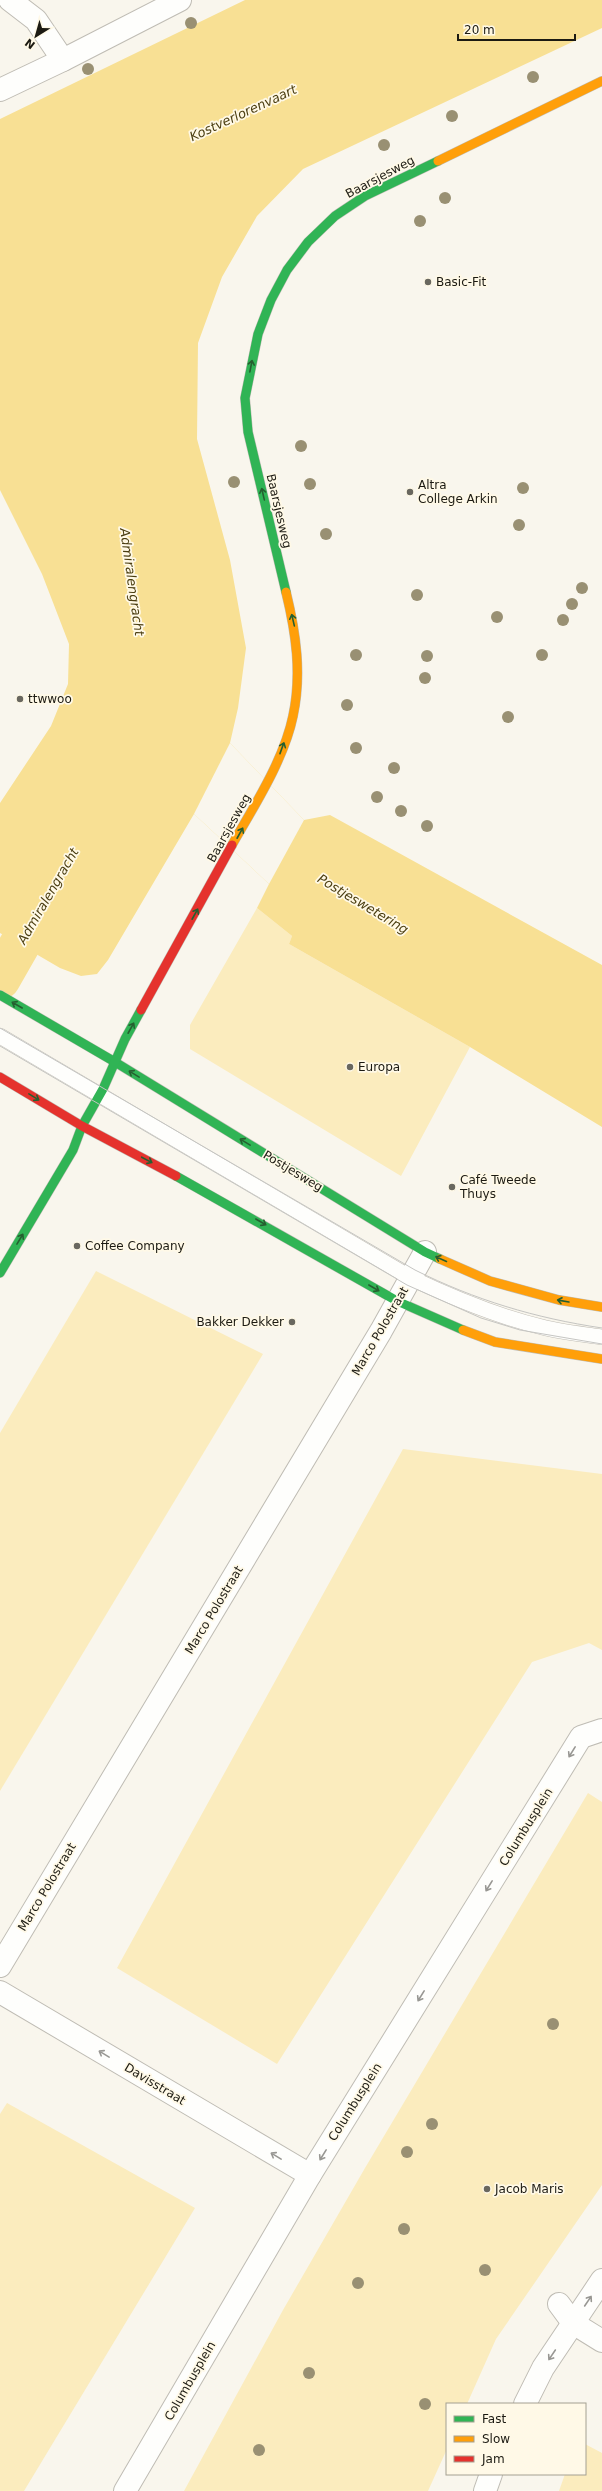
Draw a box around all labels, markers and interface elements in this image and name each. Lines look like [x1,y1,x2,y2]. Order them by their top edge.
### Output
north arrow [16,16,56,56]
scale bar [458,16,575,42]
text: 20 m [464,23,495,37]
text: N [23,36,38,52]
water label: Kostverlorenvaart [187,81,300,144]
street label: Baarsjesweg [343,153,417,201]
place label: Basic-Fit [436,275,486,289]
marker: Basic-Fit [423,277,433,287]
one-way arrow [247,360,255,373]
street label: Baarsjesweg [264,472,294,550]
place label: Altra College Arkin [418,478,498,506]
marker: Altra College Arkin [405,487,415,497]
one-way arrow [258,488,266,501]
water label: Admiralengracht [117,526,147,638]
one-way arrow [289,614,297,627]
place label: ttwwoo [28,692,72,706]
marker: ttwwoo [15,694,25,704]
one-way arrow [279,742,287,754]
street label: Baarsjesweg [204,791,254,865]
one-way arrow [237,827,244,839]
water label: Admiralengracht [14,844,82,948]
water label: Postjeswetering [315,871,411,937]
one-way arrow [191,909,199,921]
one-way arrow [11,1001,23,1009]
one-way arrow [128,1022,136,1034]
place label: Europa [358,1060,400,1074]
marker: Europa [345,1062,355,1072]
one-way arrow [128,1070,140,1078]
one-way arrow [28,1094,40,1102]
one-way arrow [240,1138,251,1146]
street label: Postjesweg [261,1148,325,1194]
one-way arrow [141,1157,153,1165]
place label: Café Tweede Thuys [459,1173,536,1201]
marker: Café Tweede Thuys [447,1182,457,1192]
one-way arrow [255,1219,267,1227]
one-way arrow [16,1234,24,1245]
place label: Coffee Company [85,1239,185,1253]
marker: Coffee Company [72,1241,82,1251]
one-way arrow [435,1255,447,1262]
street label: Marco Polostraat [349,1284,411,1378]
one-way arrow [368,1284,380,1292]
one-way arrow [557,1296,570,1304]
place label: Bakker Dekker [196,1315,284,1329]
marker: Bakker Dekker [287,1317,297,1327]
street label: Marco Polostraat [182,1563,246,1657]
one-way arrow [568,1746,576,1757]
street label: Columbusplein [496,1786,556,1868]
street label: Marco Polostraat [15,1840,79,1934]
one-way arrow [485,1880,493,1891]
one-way arrow [416,1991,425,2002]
one-way arrow [98,2049,110,2057]
street label: Davisstraat [122,2060,188,2108]
street label: Columbusplein [325,2061,385,2143]
one-way arrow [319,2149,327,2160]
one-way arrow [271,2151,283,2159]
place label: Jacob Maris [494,2182,564,2196]
marker: Jacob Maris [482,2184,492,2194]
one-way arrow [584,2296,592,2307]
street label: Columbusplein [162,2339,218,2423]
one-way arrow [548,2349,556,2360]
legend [446,2403,586,2475]
text: Fast [482,2412,506,2426]
text: Slow [482,2432,510,2446]
text: Jam [481,2452,505,2466]

